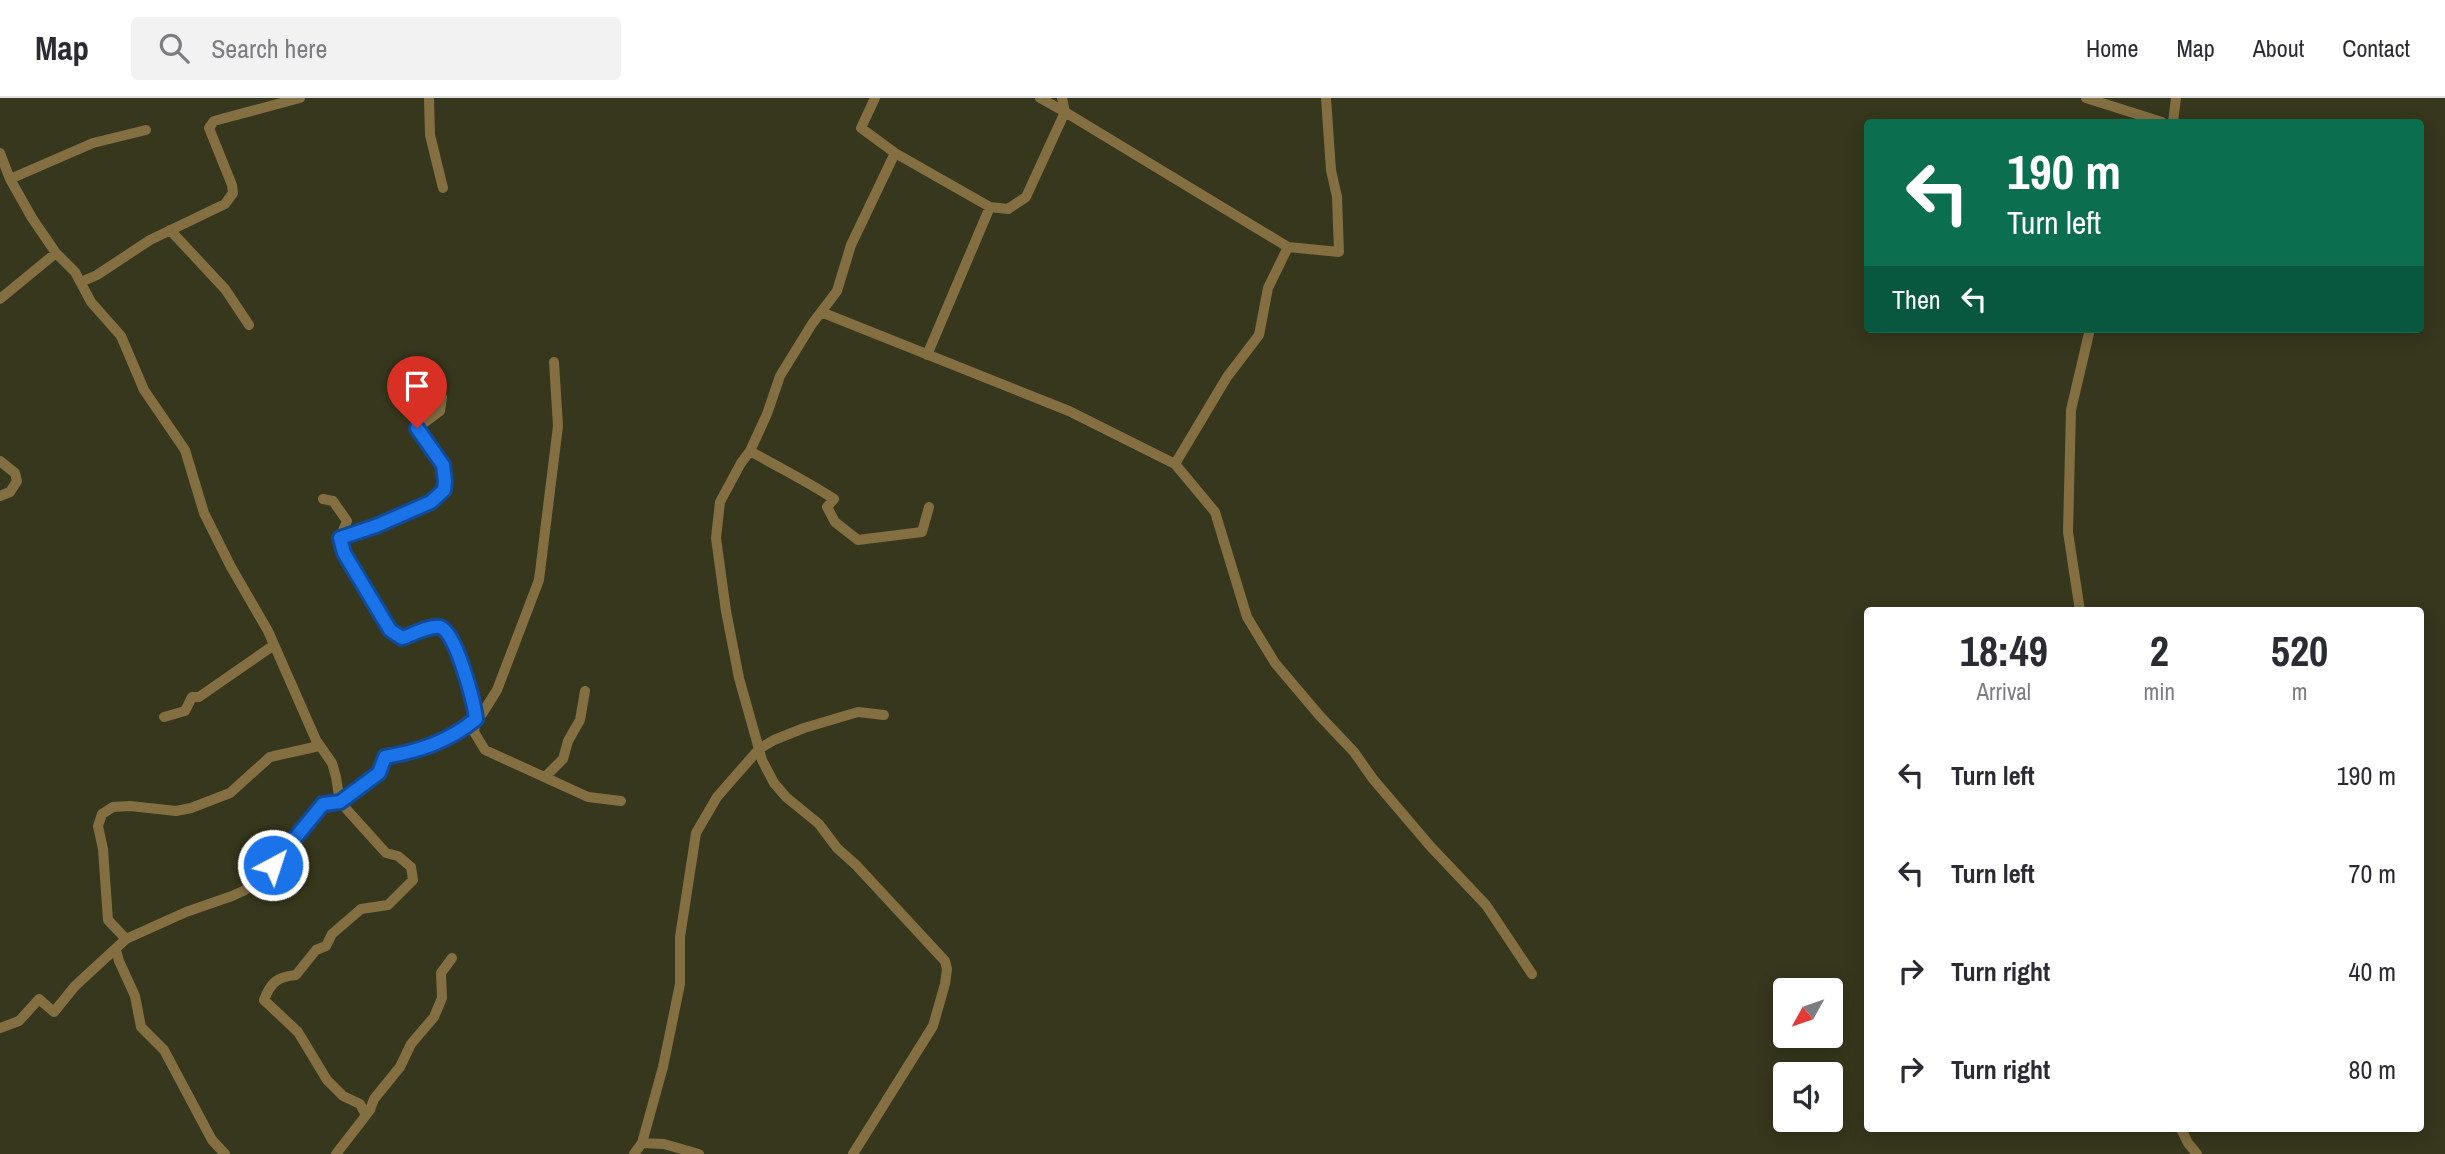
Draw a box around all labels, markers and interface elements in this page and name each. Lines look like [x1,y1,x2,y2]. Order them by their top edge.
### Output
search box [131,17,621,80]
text: Map [35,26,89,70]
icon: search [155,29,193,67]
text: Search here [211,31,327,66]
text: Home [2086,32,2138,64]
text: Map [2176,32,2215,64]
text: About [2253,32,2304,64]
text: Contact [2342,32,2410,64]
text: 190 m [2007,138,2121,204]
icon: left [1892,147,1983,238]
text: Turn left [2007,201,2101,244]
icon: left [1955,280,1993,318]
text: Then [1892,282,1941,317]
pin [387,356,447,428]
icon: arrive [398,367,436,405]
text: 18:49 [1960,623,2048,679]
text: 2 [2150,623,2169,679]
text: 520 [2271,623,2328,679]
text: Arrival [1977,676,2031,707]
text: min [2144,676,2175,707]
text: m [2292,676,2307,707]
icon: left [1892,756,1930,794]
text: Turn left [1951,758,2035,793]
text: 190 m [2337,758,2396,793]
position arrow [236,828,310,902]
icon: left [1892,854,1930,892]
text: Turn left [1951,856,2035,891]
text: 70 m [2349,856,2396,891]
icon: right [1892,952,1930,990]
text: Turn right [1951,954,2050,989]
text: 40 m [2349,954,2396,989]
north arrow [1773,978,1843,1048]
map controls [1773,978,1843,1132]
icon: right [1892,1050,1930,1088]
text: Turn right [1951,1052,2050,1087]
text: 80 m [2349,1052,2396,1087]
button: sound [1773,1062,1843,1132]

